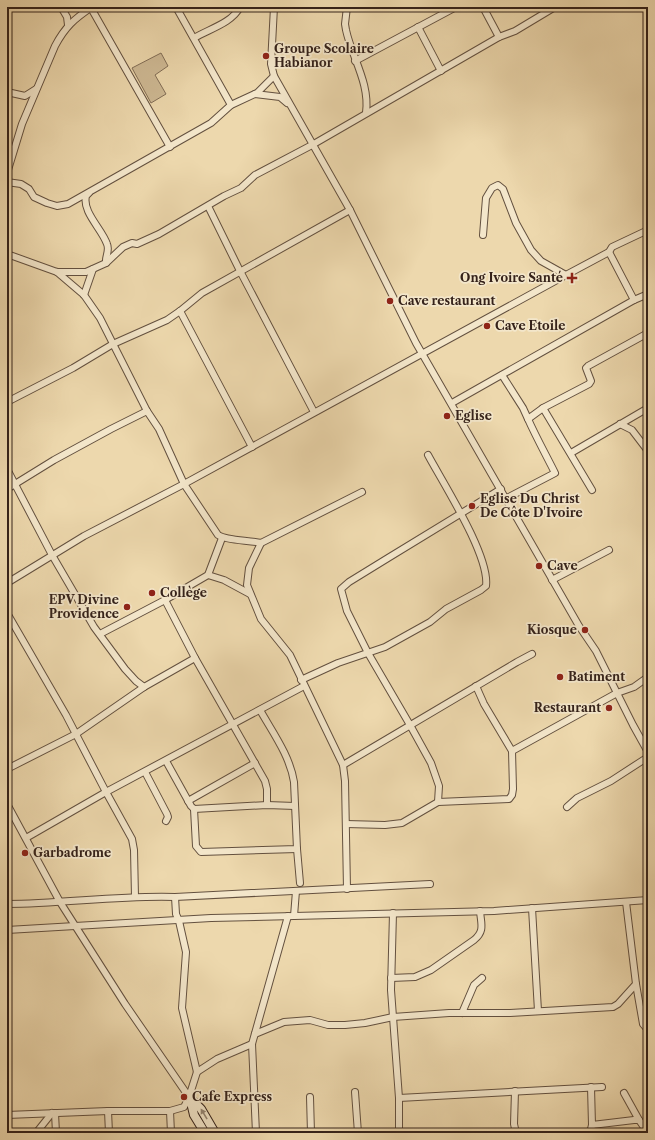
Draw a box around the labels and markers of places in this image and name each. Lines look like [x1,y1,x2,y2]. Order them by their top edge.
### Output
place label: Groupe Scolaire Habianor [274,41,374,70]
marker: Groupe Scolaire Habianor [261,51,271,61]
place label: Ong Ivoire Santé [460,270,563,285]
marker: Ong Ivoire Santé [566,272,578,284]
place label: Cave restaurant [398,293,496,308]
marker: Cave restaurant [385,296,395,306]
place label: Cave Etoile [495,318,565,333]
marker: Cave Etoile [482,321,492,331]
place label: Eglise [455,408,492,423]
marker: Eglise [442,411,452,421]
place label: Eglise Du Christ De Côte D'Ivoire [480,491,583,520]
marker: Eglise Du Christ De Côte D'Ivoire [467,501,477,511]
place label: Cave [547,558,578,573]
marker: Cave [534,561,544,571]
place label: Collège [160,585,207,600]
marker: Collège [147,588,157,598]
place label: EPV Divine Providence [49,592,119,621]
marker: EPV Divine Providence [122,602,132,612]
place label: Kiosque [527,622,577,637]
marker: Kiosque [580,625,590,635]
place label: Batiment [568,669,625,684]
marker: Batiment [555,672,565,682]
place label: Restaurant [534,700,601,715]
marker: Restaurant [604,703,614,713]
place label: Garbadrome [33,845,111,860]
marker: Garbadrome [20,848,30,858]
place label: Cafe Express [192,1089,273,1104]
marker: Cafe Express [179,1092,189,1102]

